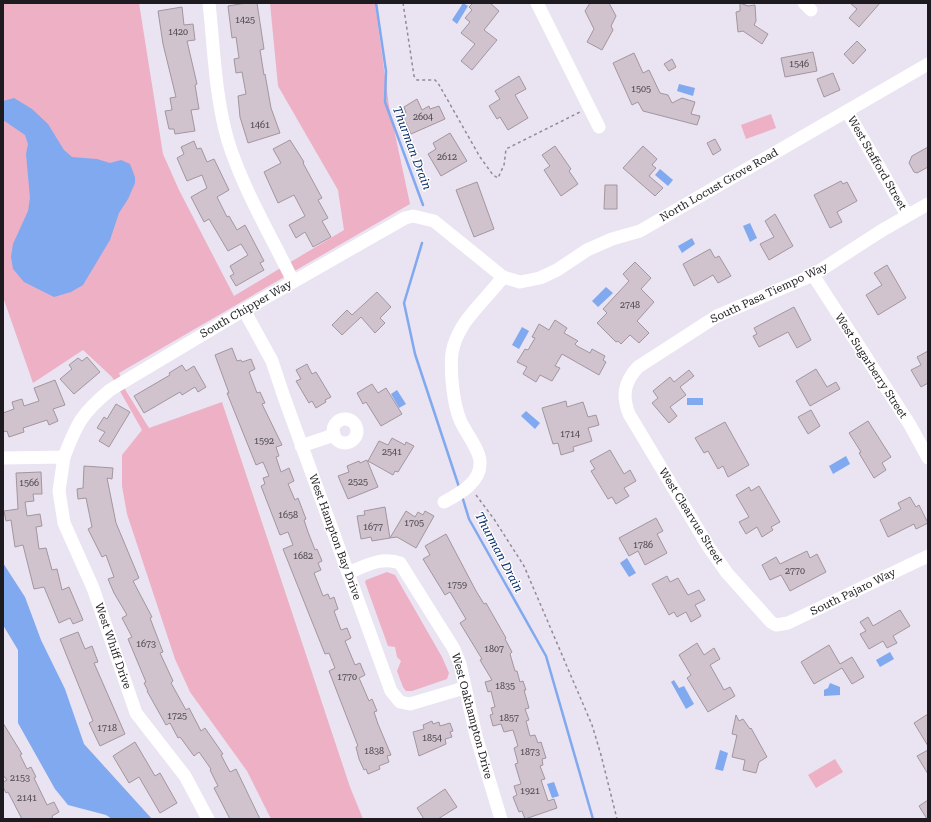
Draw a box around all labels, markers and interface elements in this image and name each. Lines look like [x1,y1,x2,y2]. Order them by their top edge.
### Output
house number: 1425 [235,15,255,25]
house number: 1420 [168,27,188,37]
house number: 1546 [789,59,809,69]
house number: 1505 [631,84,651,94]
water label: Thurman Drain [390,104,434,192]
house number: 2604 [413,112,433,122]
street label: West Stafford Street [845,114,909,212]
house number: 1461 [250,120,270,130]
street label: North Locust Grove Road [658,146,780,224]
house number: 2612 [437,152,457,162]
street label: South Pasa Tiempo Way [708,260,830,326]
street label: South Chipper Way [198,277,295,341]
house number: 2748 [620,300,640,310]
street label: West Sugarberry Street [832,311,910,421]
house number: 1714 [560,429,580,439]
house number: 1592 [254,436,274,446]
house number: 2541 [382,447,402,457]
street label: West Clearvue Street [656,466,726,566]
street label: West Hampton Bay Drive [306,472,364,602]
house number: 2525 [348,477,368,487]
house number: 1566 [19,478,39,488]
house number: 1658 [278,510,298,520]
water label: Thurman Drain [472,510,526,594]
house number: 1705 [404,518,424,528]
house number: 1677 [363,522,383,532]
house number: 1786 [633,540,653,550]
house number: 1682 [293,551,313,561]
street label: South Pajaro Way [808,565,898,618]
house number: 2770 [785,566,805,576]
house number: 1759 [447,580,467,590]
street label: West Whiff Drive [92,601,134,691]
house number: 1673 [136,639,156,649]
house number: 1807 [484,644,504,654]
street label: West Oakhampton Drive [449,652,495,780]
house number: 1770 [337,672,357,682]
house number: 1835 [495,681,515,691]
house number: 1725 [167,711,187,721]
house number: 1857 [499,713,519,723]
house number: 1718 [97,723,117,733]
house number: 1854 [422,733,442,743]
house number: 1838 [364,746,384,756]
house number: 1873 [520,747,540,757]
house number: 2153 [10,773,30,783]
house number: 1921 [520,786,540,796]
house number: 2141 [17,793,37,803]

